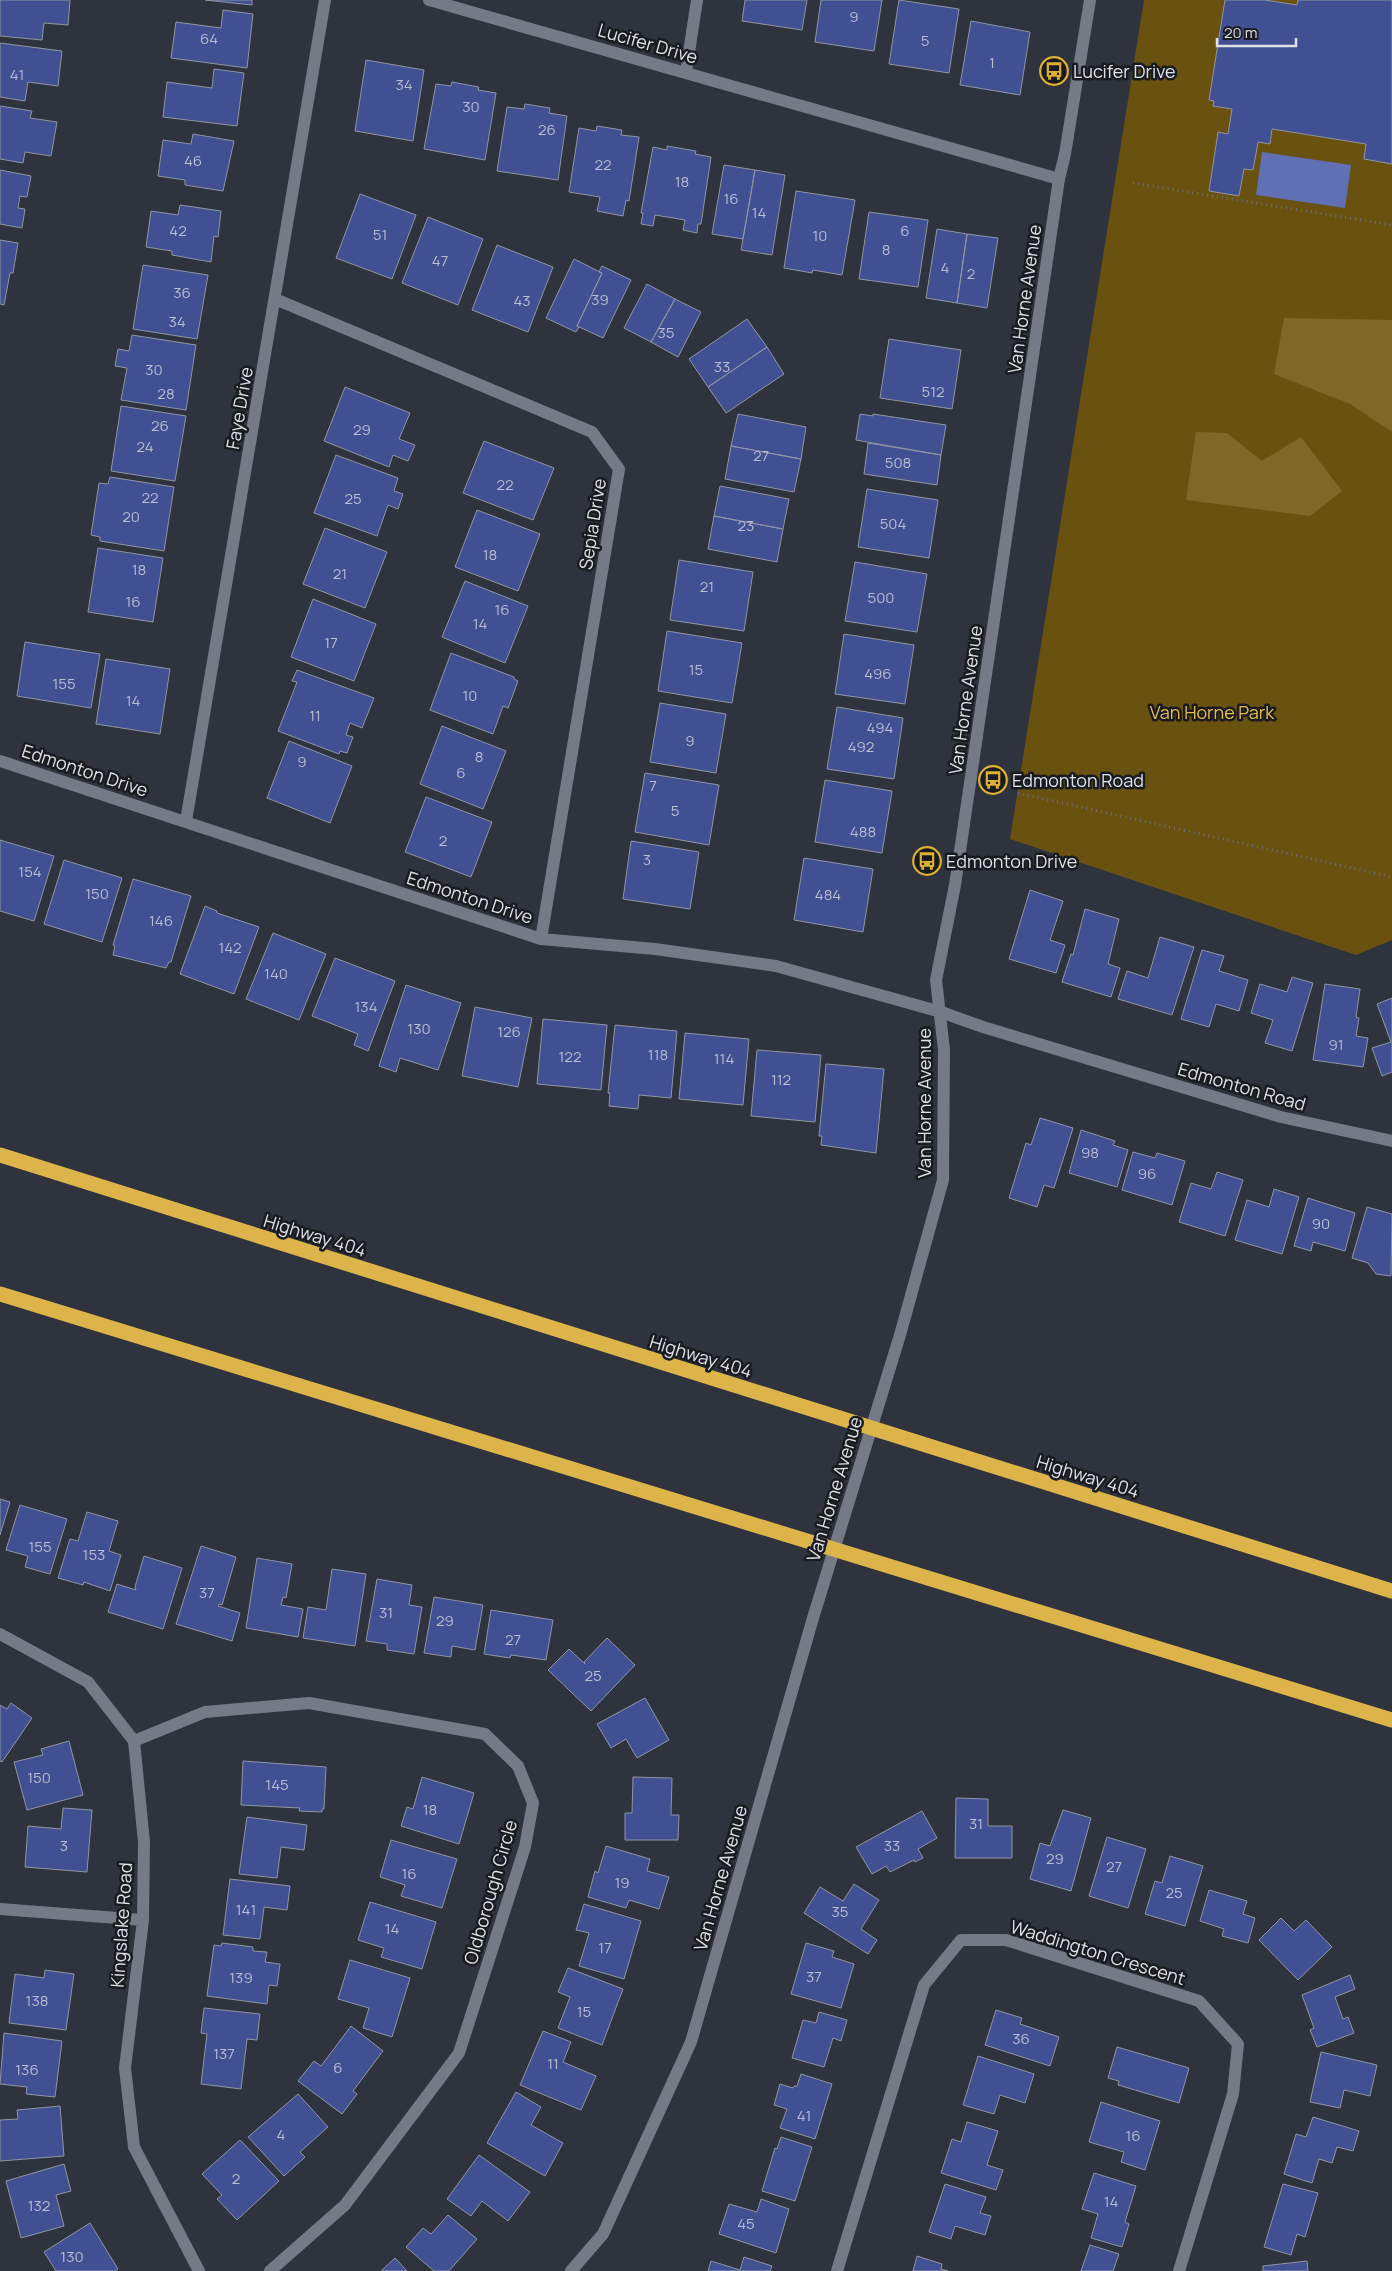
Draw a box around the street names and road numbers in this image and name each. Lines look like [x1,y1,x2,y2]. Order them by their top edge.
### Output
street label: Lucifer Drive [595,17,701,69]
street label: Van Horne Avenue [1002,223,1046,375]
street label: Faye Drive [220,365,258,451]
street label: Sepia Drive [573,477,611,571]
street label: Van Horne Avenue [943,624,987,776]
street label: Edmonton Drive [19,738,151,802]
street label: Edmonton Drive [404,865,536,929]
street label: Van Horne Avenue [912,1028,936,1178]
street label: Edmonton Road [1175,1056,1309,1116]
street label: Highway 404 [261,1208,369,1262]
street label: Highway 404 [647,1329,755,1383]
street label: Van Horne Avenue [801,1414,867,1564]
street label: Highway 404 [1034,1449,1142,1503]
street label: Van Horne Avenue [688,1803,752,1953]
street label: Oldborough Circle [458,1817,522,1967]
street label: Kingslake Road [105,1862,137,1988]
street label: Waddington Crescent [1008,1914,1188,1990]

